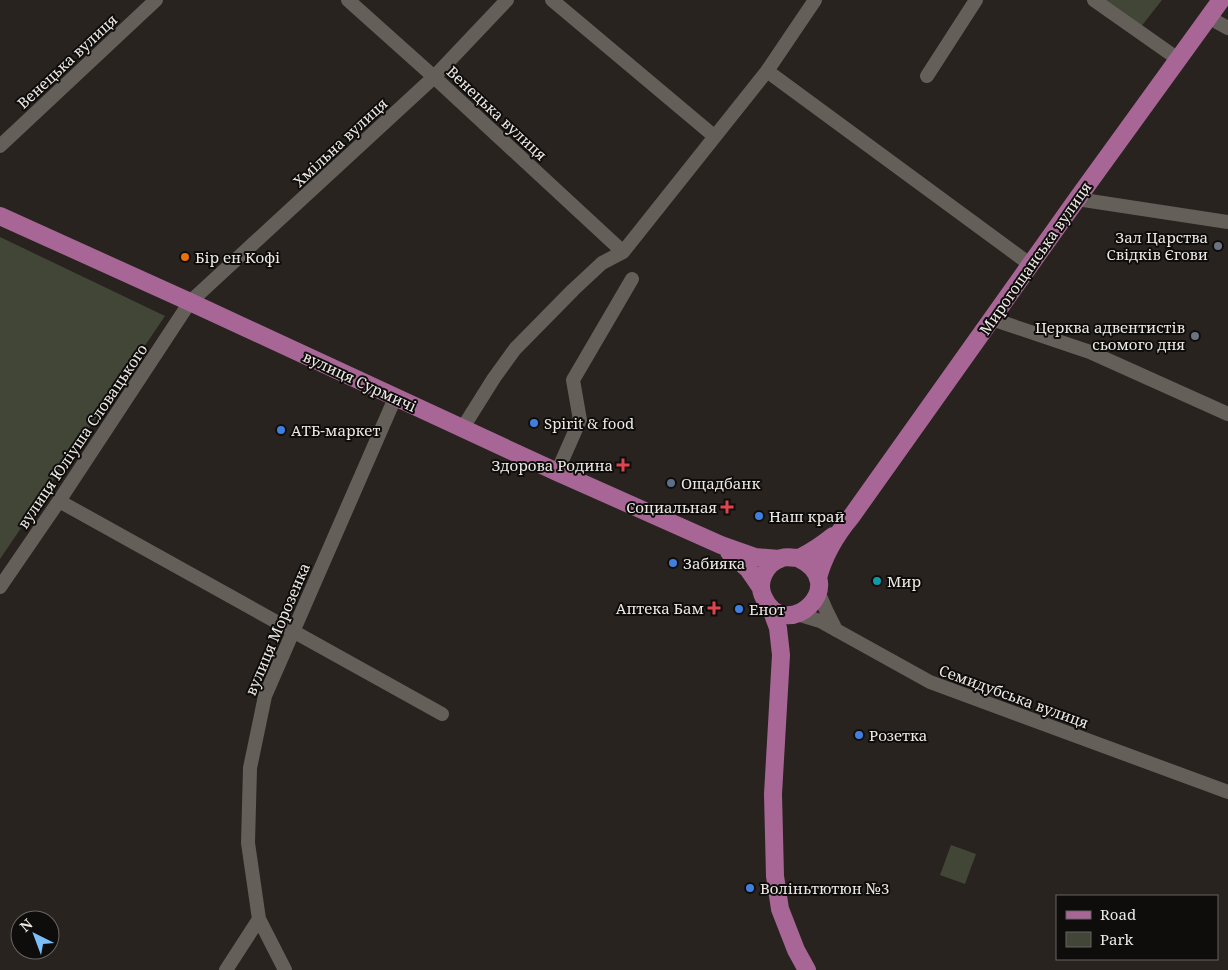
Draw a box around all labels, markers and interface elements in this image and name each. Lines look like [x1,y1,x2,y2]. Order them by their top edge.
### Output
street label: Венецька вулиця [13,9,121,113]
street label: Венецька вулиця [443,61,551,165]
street label: Хмільна вулиця [289,93,391,191]
street label: Мирогощанська вулиця [974,177,1096,339]
place label: Зал Царства Свідків Єгови [1106,227,1208,264]
marker: Зал Царства Свідків Єгови [1212,240,1224,252]
place label: Бір ен Кофі [195,247,280,267]
marker: Бір ен Кофі [179,251,191,263]
place label: Церква адвентистів сьомого дня [1035,317,1185,354]
marker: Церква адвентистів сьомого дня [1189,330,1201,342]
street label: вулиця Юліуша Словацького [13,340,151,532]
street label: вулиця Сурмичі [300,346,420,416]
place label: Spirit & food [544,413,634,433]
marker: Spirit & food [528,417,540,429]
place label: АТБ-маркет [291,420,380,440]
marker: АТБ-маркет [275,424,287,436]
place label: Здорова Родина [491,455,613,475]
marker: Здорова Родина [617,459,629,471]
place label: Ощадбанк [681,473,760,493]
marker: Ощадбанк [665,477,677,489]
place label: Социальная [626,497,717,517]
marker: Социальная [721,501,733,513]
place label: Наш край [769,506,845,526]
marker: Наш край [753,510,765,522]
place label: Забияка [683,553,745,573]
marker: Забияка [667,557,679,569]
street label: вулиця Морозенка [240,560,314,698]
place label: Мир [887,571,921,591]
marker: Мир [871,575,883,587]
place label: Аптека Бам [616,598,704,618]
place label: Енот [749,599,785,619]
marker: Аптека Бам [708,602,720,614]
marker: Енот [733,603,745,615]
street label: Семидубська вулиця [937,660,1091,732]
place label: Розетка [869,725,927,745]
marker: Розетка [853,729,865,741]
place label: Воліньтютюн №3 [760,878,889,898]
marker: Воліньтютюн №3 [744,882,756,894]
legend [1056,895,1218,960]
text: Road [1100,904,1136,924]
north arrow [10,910,60,960]
text: N [16,914,36,936]
text: Park [1100,929,1134,949]

